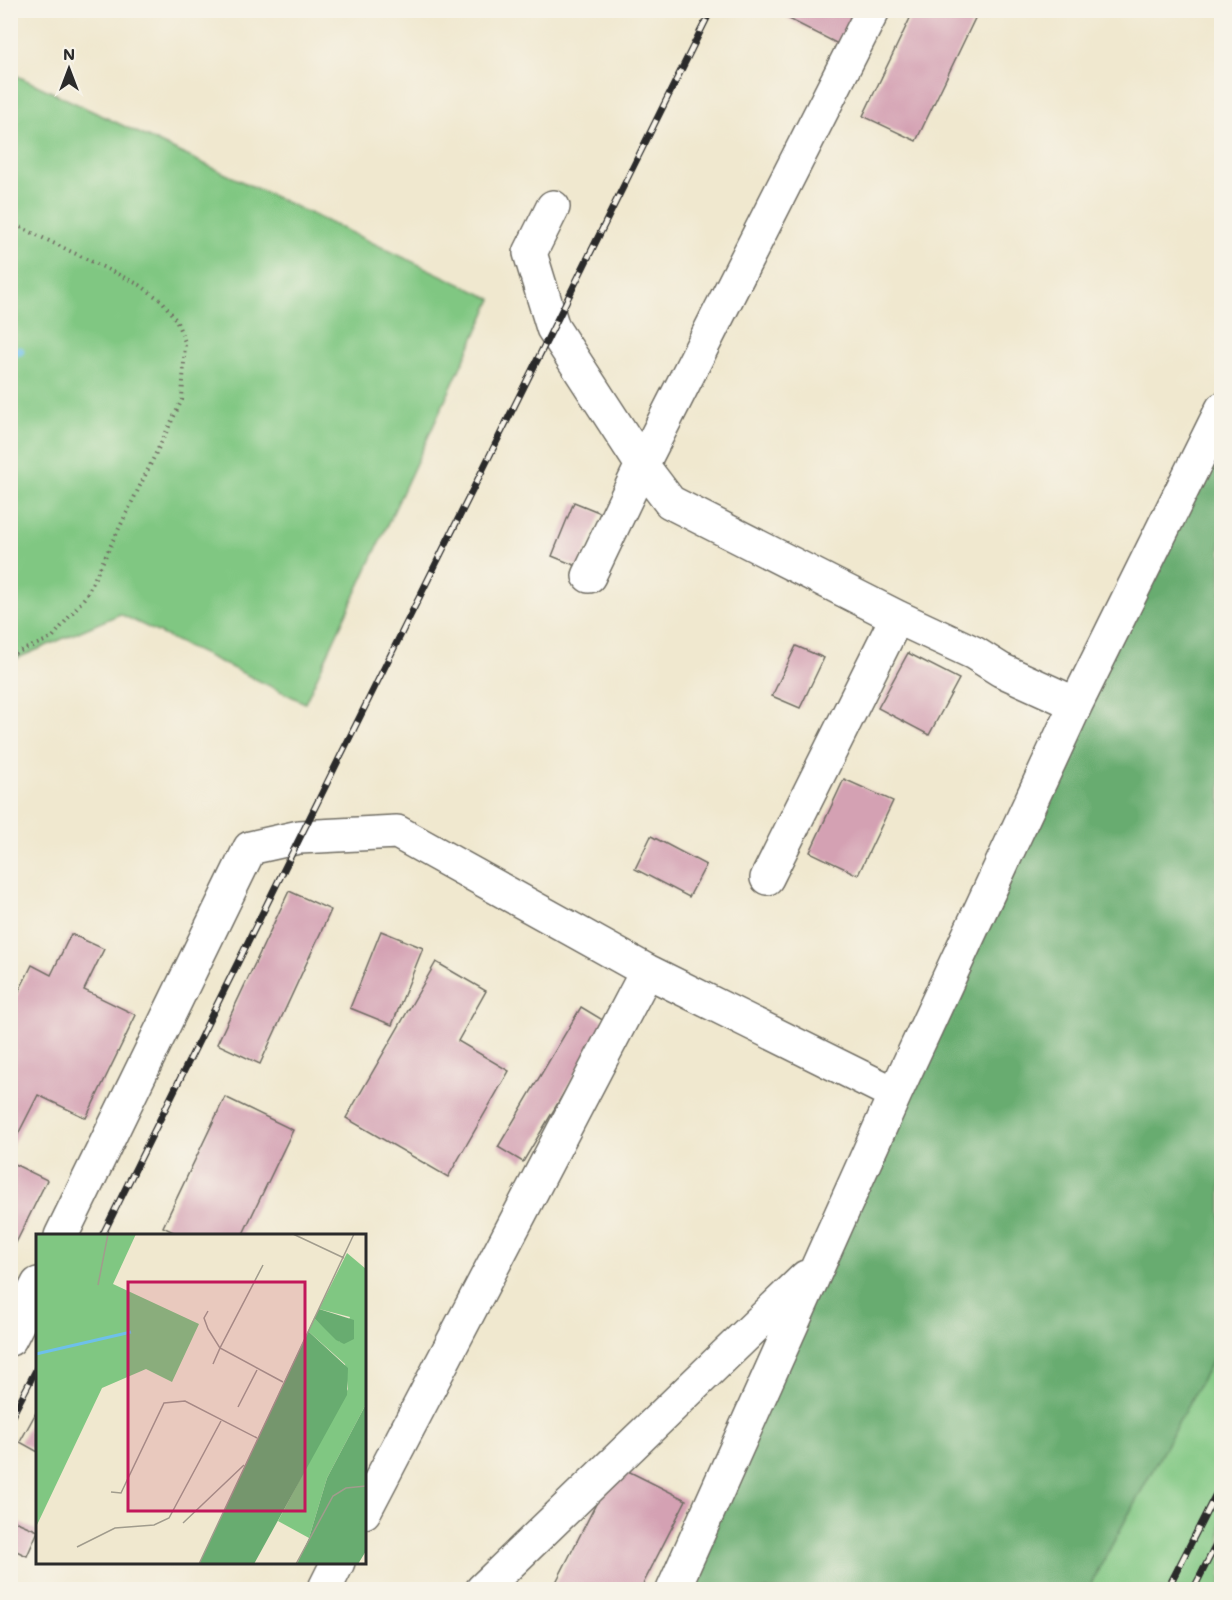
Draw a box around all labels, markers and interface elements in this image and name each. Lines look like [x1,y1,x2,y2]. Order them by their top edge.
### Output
north arrow [39,39,99,99]
text: N [63,43,75,64]
inset map [36,1234,366,1564]

